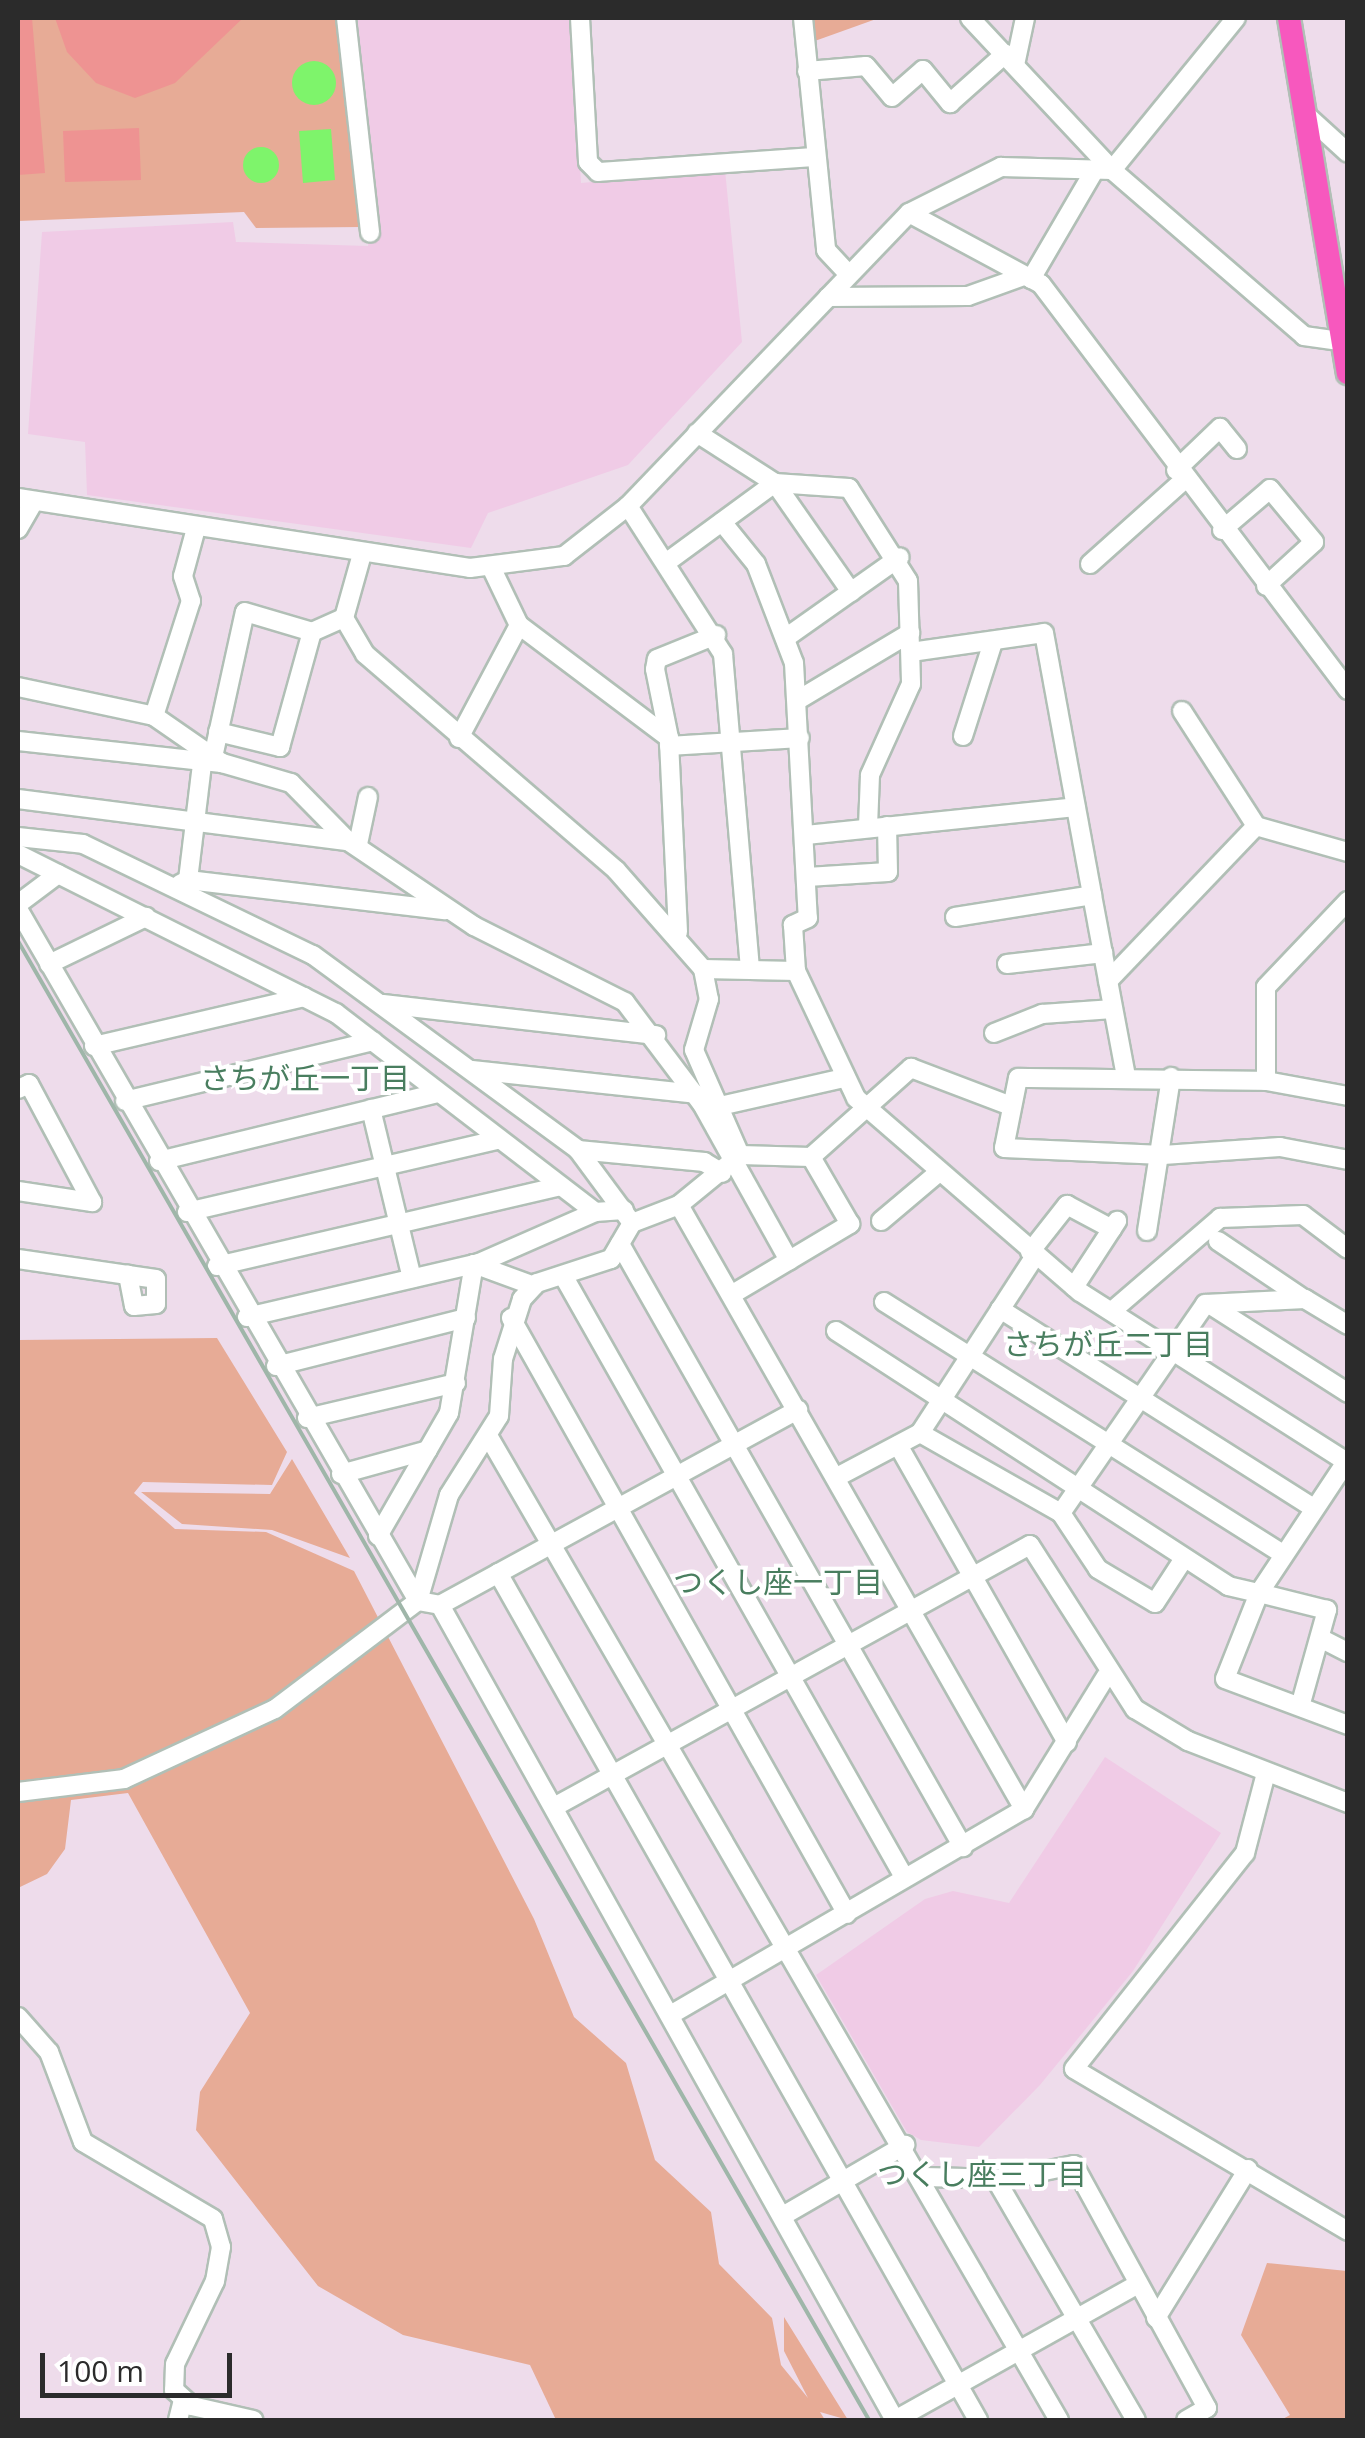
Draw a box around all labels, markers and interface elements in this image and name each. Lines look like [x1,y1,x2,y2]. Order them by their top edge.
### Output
district label: さちが丘一丁目 [200,1060,410,1096]
district label: さちが丘二丁目 [1003,1326,1213,1362]
district label: つくし座一丁目 [673,1564,883,1600]
district label: つくし座三丁目 [877,2156,1087,2192]
scale bar [45,2333,238,2395]
text: 100 m [57,2350,144,2391]

